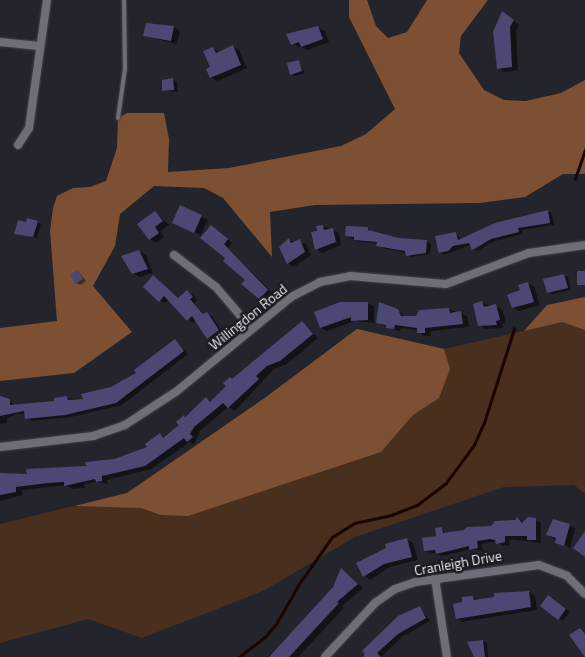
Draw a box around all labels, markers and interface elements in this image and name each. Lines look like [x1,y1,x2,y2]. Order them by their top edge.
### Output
street label: Willingdon Road [206,280,290,354]
street label: Cranleigh Drive [413,547,503,579]

